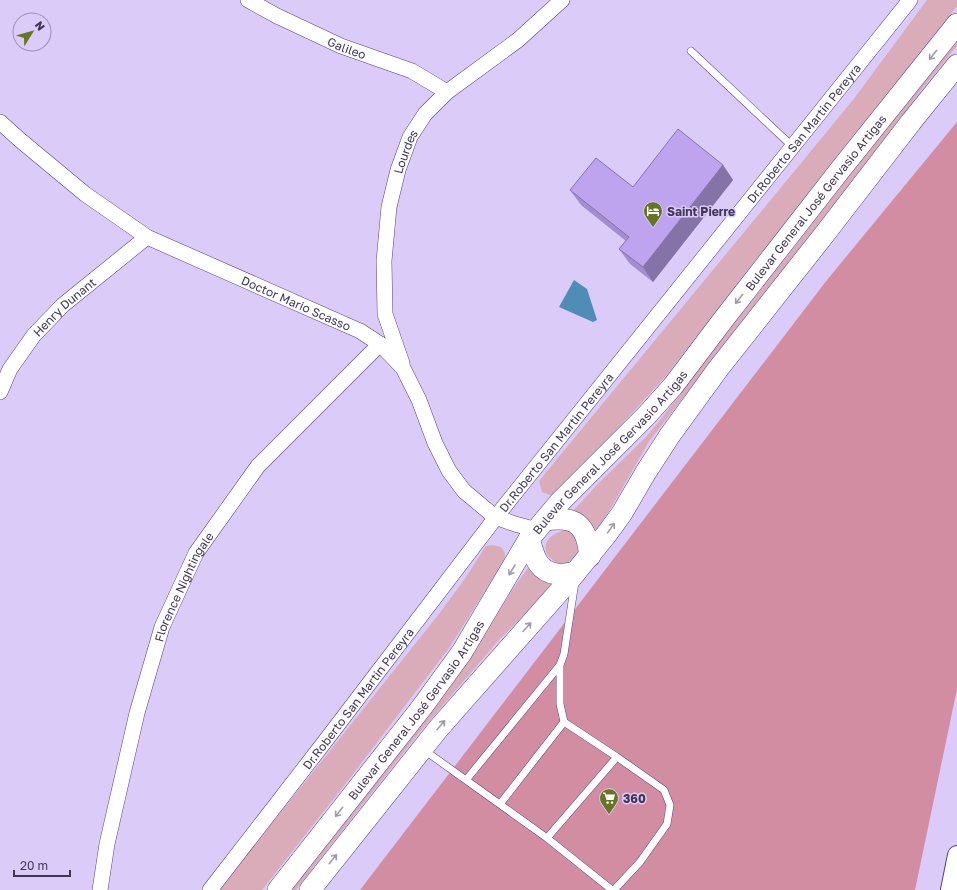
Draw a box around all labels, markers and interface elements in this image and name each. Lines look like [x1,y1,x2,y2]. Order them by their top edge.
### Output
north arrow [12,12,52,52]
text: N [33,18,48,33]
street label: Galileo [325,33,368,62]
one-way arrow [928,49,937,60]
street label: Dr.Roberto San Martin Pereyra [743,60,864,206]
street label: Bulevar General José Gervasio Artigas [742,111,889,293]
street label: Lourdes [390,126,421,175]
hotel icon: Saint Pierre [642,200,664,228]
place label: Saint Pierre [667,204,735,219]
street label: Doctor Mario Scasso [239,272,353,334]
street label: Henry Dunant [29,274,99,339]
one-way arrow [734,294,743,305]
street label: Bulevar General José Gervasio Artigas [529,367,690,537]
street label: Dr.Roberto San Martin Pereyra [496,369,616,515]
one-way arrow [607,523,615,534]
street label: Florence Nightingale [151,529,216,643]
one-way arrow [507,564,516,575]
street label: Bulevar General José Gervasio Artigas [344,617,487,803]
one-way arrow [522,622,531,632]
street label: Dr.Roberto San Martin Pereyra [299,625,417,772]
one-way arrow [436,720,446,730]
supermarket icon: 360 [598,787,620,815]
place label: 360 [623,791,646,806]
one-way arrow [335,807,344,818]
scale bar [14,852,70,878]
one-way arrow [329,854,338,865]
text: 20 m [20,858,48,873]

